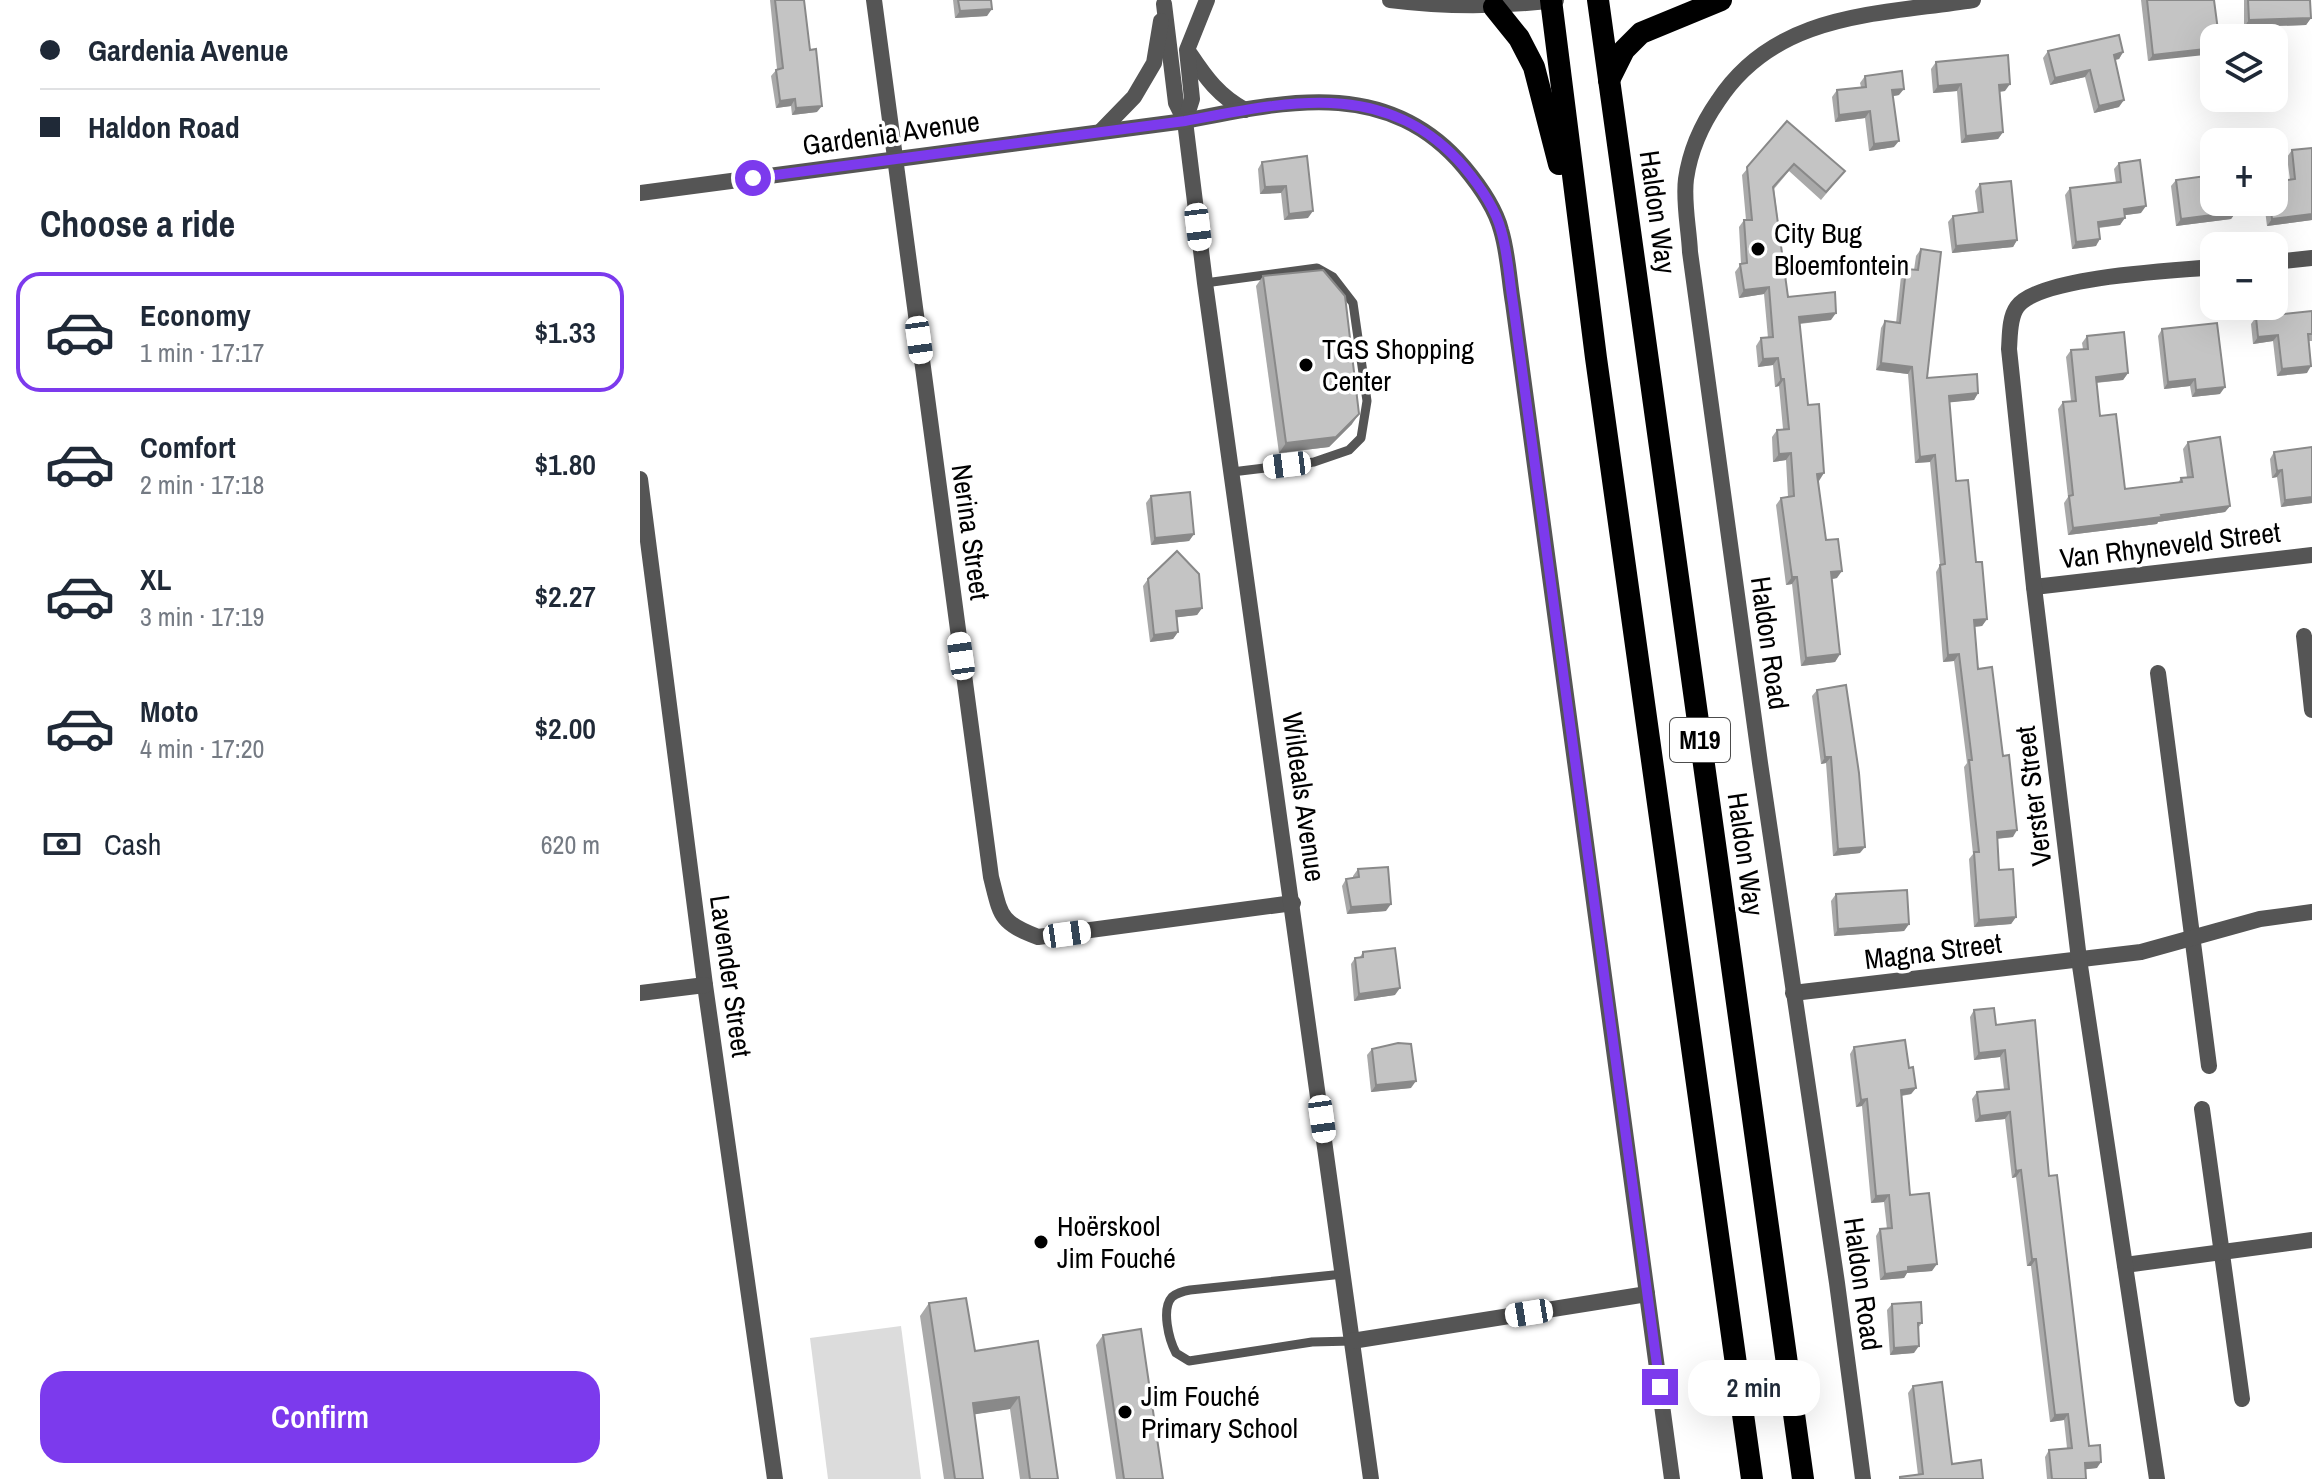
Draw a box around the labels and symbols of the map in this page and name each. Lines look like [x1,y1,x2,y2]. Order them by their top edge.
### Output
street label: Gardenia Avenue [800,102,982,164]
street label: Haldon Way [1631,148,1686,277]
route start [735,160,771,196]
car [1183,202,1213,252]
place label: City Bug Bloemfontein [1774,214,1909,284]
marker: City Bug Bloemfontein [1749,240,1767,258]
car [904,315,934,365]
place label: TGS Shopping Center [1322,330,1474,400]
marker: TGS Shopping Center [1297,356,1315,374]
car [1262,450,1312,480]
street label: Nerina Street [943,462,999,602]
street label: Van Rhyneveld Street [2058,513,2282,577]
street label: Haldon Road [1742,574,1798,712]
car [946,631,976,681]
street label: Wildeals Avenue [1273,710,1335,884]
road number: M19 [1670,718,1730,762]
street label: Verster Street [2006,724,2060,868]
street label: Haldon Way [1719,790,1774,919]
street label: Lavender Street [701,892,761,1060]
car [1042,919,1092,949]
street label: Magna Street [1862,924,2004,978]
car [1307,1094,1337,1144]
place label: Hoërskool Jim Fouché [1057,1207,1176,1277]
street label: Haldon Road [1835,1215,1891,1353]
marker: Hoërskool Jim Fouché [1032,1233,1050,1251]
car [1503,1297,1555,1329]
callout: 2 min [1688,1359,1820,1415]
route end [1642,1369,1678,1405]
place label: Jim Fouché Primary School [1141,1377,1298,1447]
marker: Jim Fouché Primary School [1116,1403,1134,1421]

